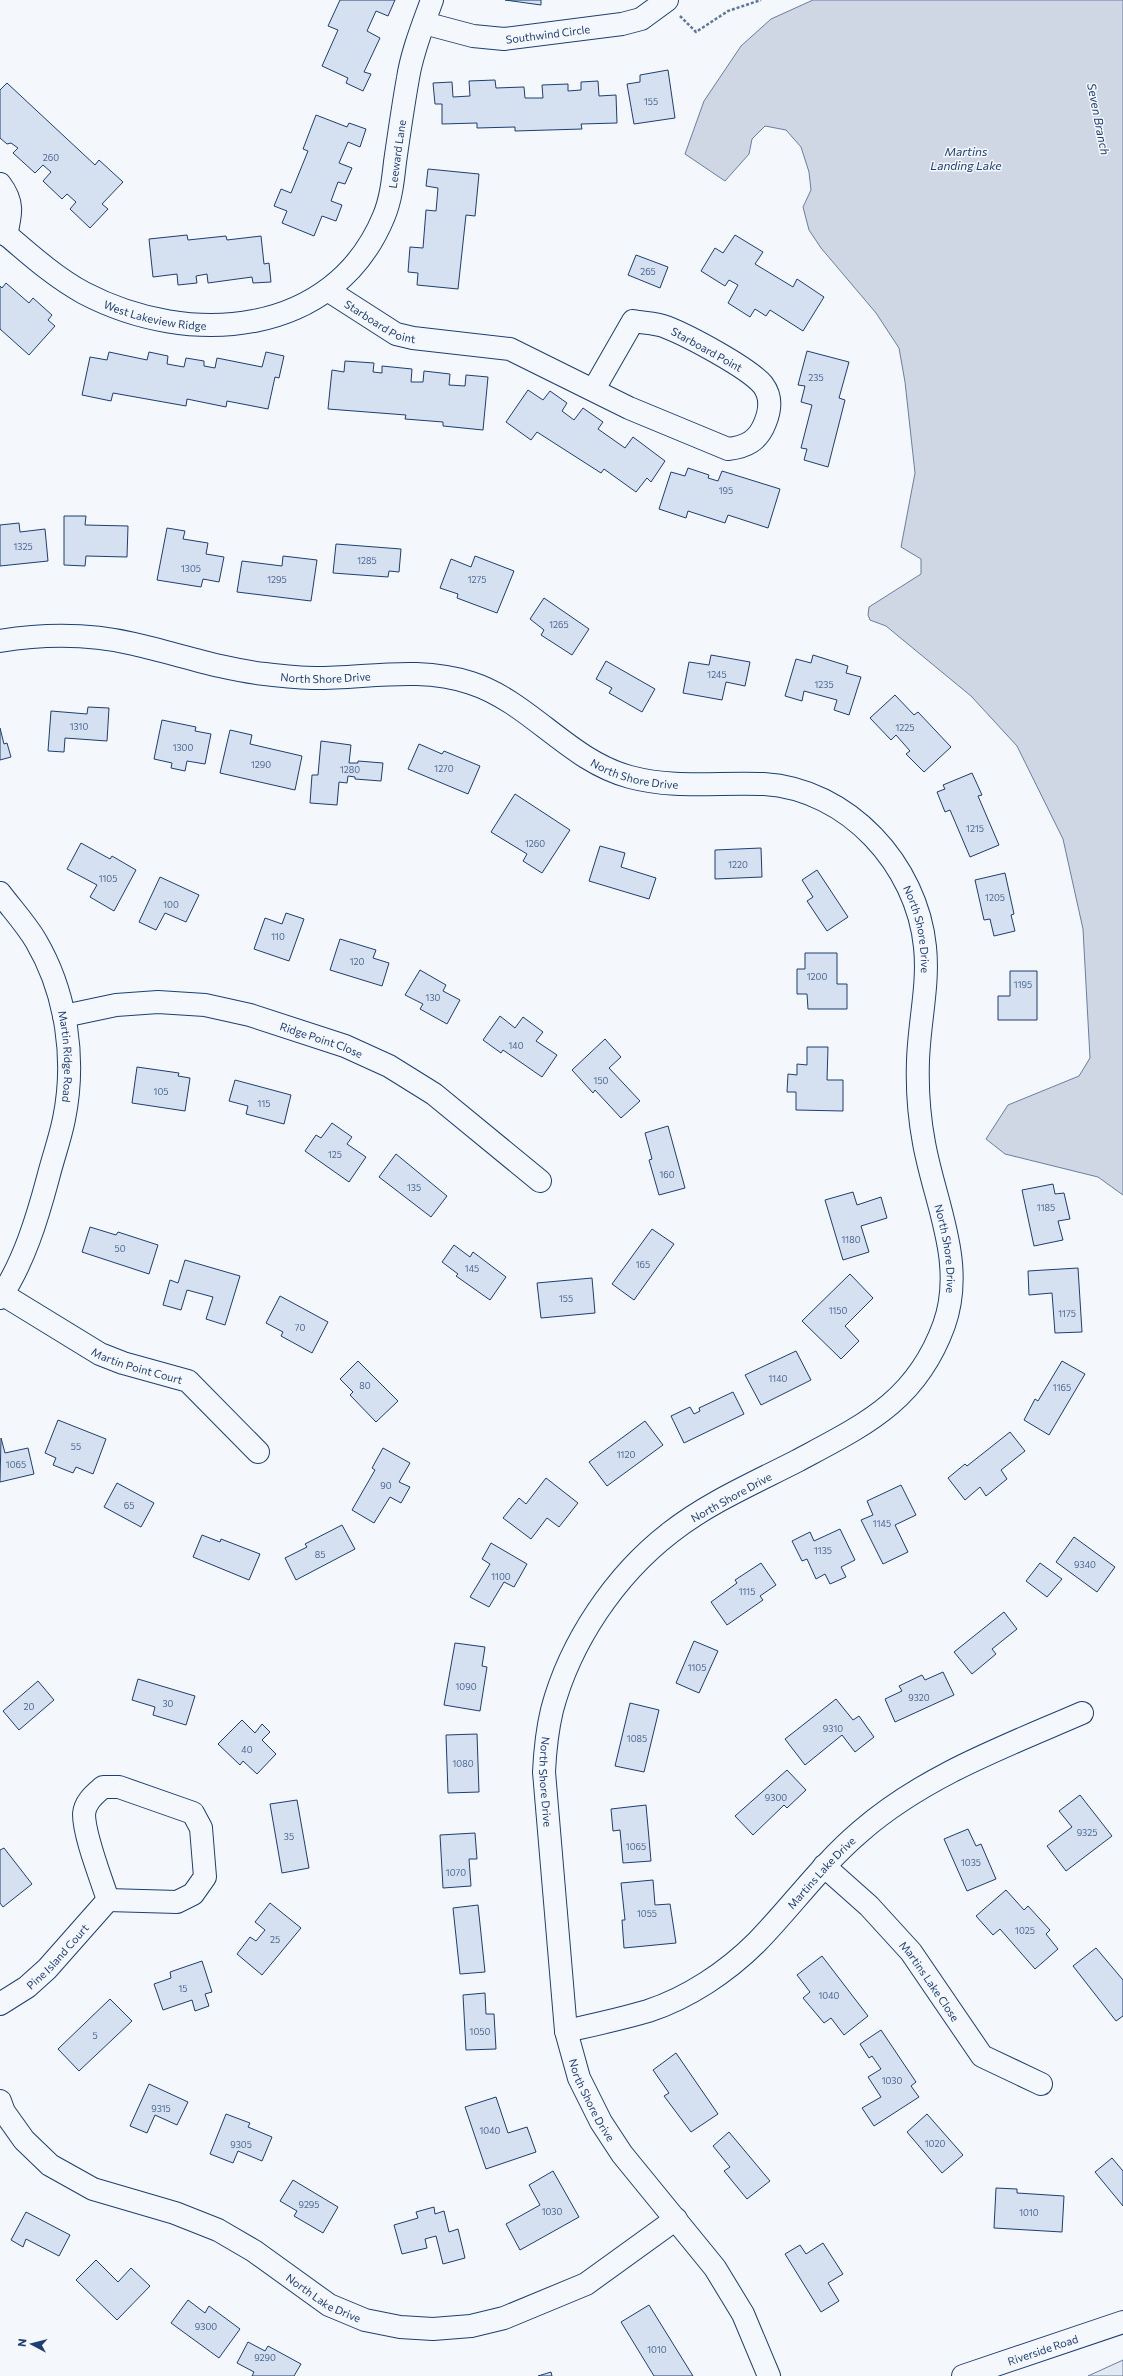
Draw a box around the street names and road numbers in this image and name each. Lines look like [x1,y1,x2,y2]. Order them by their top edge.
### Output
street label: Southwind Circle [505,22,591,45]
street label: Leeward Lane [385,119,408,189]
street label: Starboard Point [343,296,417,345]
street label: West Lakeview Ridge [102,297,207,331]
street label: Starboard Point [669,324,745,374]
street label: North Shore Drive [280,669,371,685]
street label: North Shore Drive [589,755,679,790]
street label: North Shore Drive [901,883,932,973]
street label: Martin Ridge Road [57,1009,76,1103]
street label: Ridge Point Close [278,1019,365,1060]
street label: North Shore Drive [933,1203,958,1294]
street label: Martin Point Court [90,1344,185,1386]
street label: North Shore Drive [688,1469,774,1525]
street label: North Shore Drive [537,1736,555,1828]
street label: Martins Lake Drive [784,1833,857,1911]
street label: Pine Island Court [23,1921,91,1991]
street label: Martins Lake Close [898,1938,963,2023]
street label: North Shore Drive [567,2057,618,2143]
street label: North Lake Drive [284,2270,363,2324]
street label: Riverside Road [1006,2331,1080,2367]

